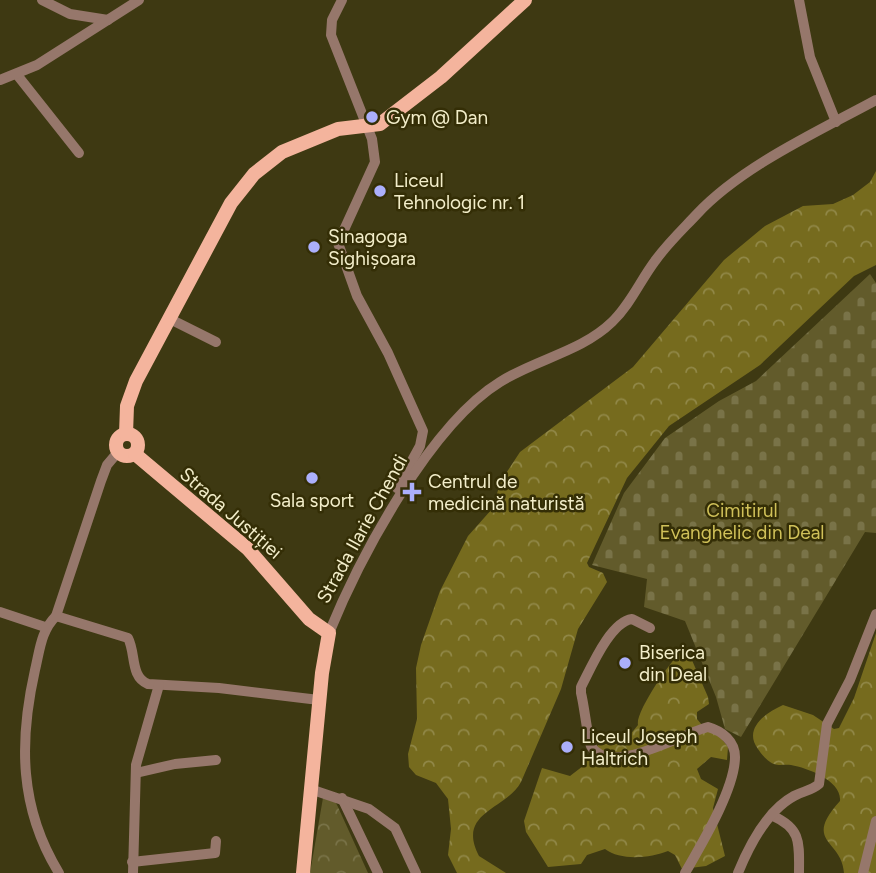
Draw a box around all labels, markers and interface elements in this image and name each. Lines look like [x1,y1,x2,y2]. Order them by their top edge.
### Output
place label: Gym @ Dan [386,106,488,129]
marker: Gym @ Dan [364,109,380,125]
place label: Liceul Tehnologic nr. 1 [394,169,525,214]
marker: Liceul Tehnologic nr. 1 [372,183,388,199]
place label: Sinagoga Sighișoara [328,225,416,270]
marker: Sinagoga Sighișoara [306,239,322,255]
street label: Strada Ilarie Chendi [312,451,412,607]
street label: Strada Justiției [175,462,287,564]
marker: Sala sport [304,470,320,486]
place label: Centrul de medicină naturistă [428,470,584,515]
marker: Centrul de medicină naturistă [402,482,422,502]
place label: Sala sport [270,489,354,512]
park label: Cimitirul Evanghelic din Deal [659,499,825,544]
place label: Biserica din Deal [639,641,707,686]
marker: Biserica din Deal [617,655,633,671]
place label: Liceul Joseph Haltrich [581,725,697,770]
marker: Liceul Joseph Haltrich [559,739,575,755]

